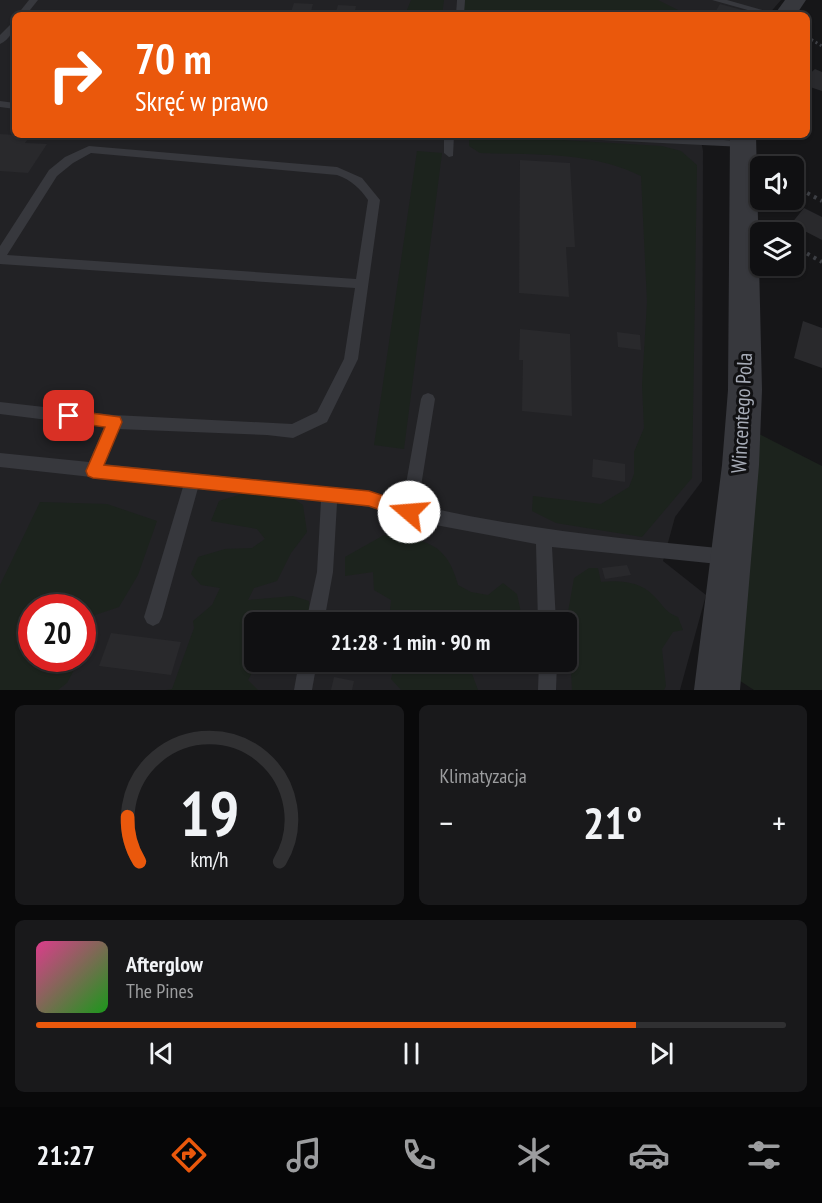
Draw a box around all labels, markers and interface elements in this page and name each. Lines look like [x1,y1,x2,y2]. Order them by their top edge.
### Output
text: 70 m [135,31,212,86]
icon: right [36,36,114,114]
text: Skręć w prawo [135,84,269,118]
map controls [750,156,804,276]
button: sound [750,156,804,210]
button: layers [750,222,804,276]
street label: Wincentego Pola [725,352,758,474]
pin [43,390,94,441]
icon: arrive [52,399,85,432]
position arrow [377,480,441,544]
speed limit sign: 20 [18,594,96,672]
text: 21:28 · 1 min · 90 m [331,628,490,656]
text: Klimatyzacja [440,763,527,789]
text: 19 [179,772,239,853]
text: 21° [583,793,642,851]
text: − [440,801,453,844]
text: + [772,801,786,844]
text: km/h [190,845,228,873]
text: Afterglow [126,950,203,978]
text: The Pines [126,978,193,1004]
icon: previous [145,1037,178,1070]
icon: pause [395,1037,428,1070]
icon: next [645,1037,678,1070]
icon: directions [168,1134,210,1176]
icon: music [283,1134,325,1176]
icon: phone [398,1134,440,1176]
icon: climate [513,1134,555,1176]
icon: car [628,1134,670,1176]
icon: filters [743,1134,785,1176]
text: 21:27 [37,1138,95,1172]

